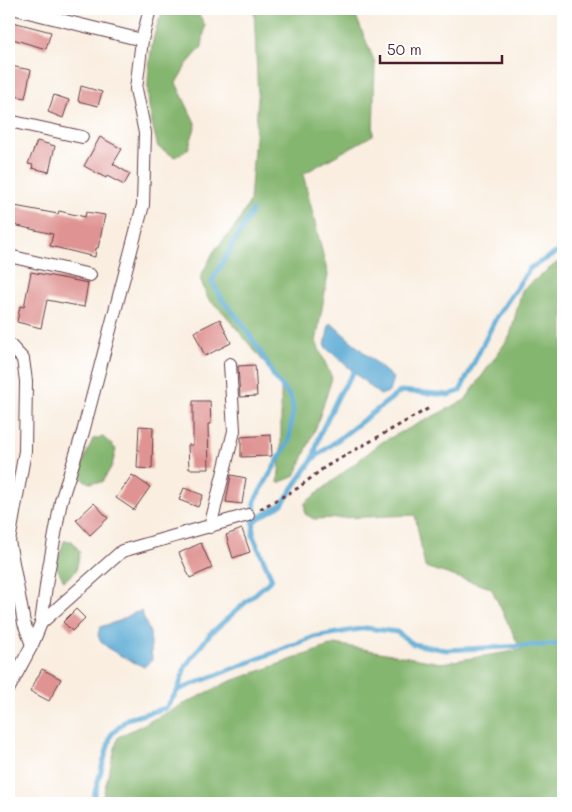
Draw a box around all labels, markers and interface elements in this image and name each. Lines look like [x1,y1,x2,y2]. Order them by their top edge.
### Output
scale bar [380,32,502,64]
text: 50 m [387,39,422,59]

